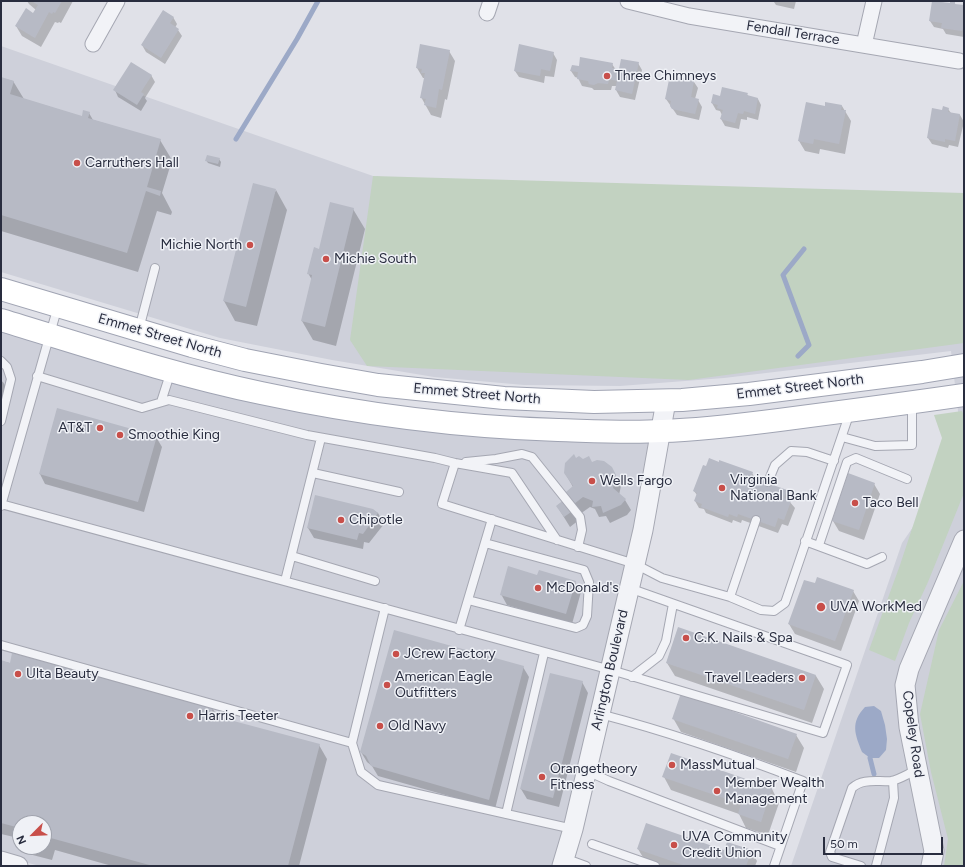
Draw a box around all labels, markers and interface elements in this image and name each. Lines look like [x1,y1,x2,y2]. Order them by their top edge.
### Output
street label: Fendall Terrace [745,17,841,49]
place label: Three Chimneys [615,68,716,84]
marker: Three Chimneys [602,71,612,81]
place label: Carruthers Hall [85,155,179,171]
marker: Carruthers Hall [72,158,82,168]
place label: Michie North [160,237,242,253]
marker: Michie North [245,240,255,250]
place label: Michie South [334,251,416,267]
marker: Michie South [321,254,331,264]
street label: Emmet Street North [96,310,224,362]
street label: Emmet Street North [735,371,865,403]
street label: Emmet Street North [413,380,541,408]
place label: AT&T [58,420,92,436]
marker: AT&T [95,423,105,433]
place label: Smoothie King [128,427,220,443]
marker: Smoothie King [115,430,125,440]
place label: Virginia National Bank [730,472,816,504]
place label: Wells Fargo [600,473,672,489]
marker: Wells Fargo [587,476,597,486]
marker: Virginia National Bank [717,483,727,493]
place label: Taco Bell [863,495,919,511]
marker: Taco Bell [850,498,860,508]
place label: Chipotle [349,512,403,528]
marker: Chipotle [336,515,346,525]
place label: McDonald's [546,580,619,596]
marker: McDonald's [533,583,543,593]
place label: UVA WorkMed [830,599,922,615]
marker: UVA WorkMed [815,601,827,613]
street label: Arlington Boulevard [588,608,632,732]
place label: C.K. Nails & Spa [694,630,793,646]
marker: C.K. Nails & Spa [681,633,691,643]
place label: JCrew Factory [404,646,496,662]
marker: JCrew Factory [391,649,401,659]
place label: Ulta Beauty [26,666,99,682]
marker: Ulta Beauty [13,669,23,679]
place label: American Eagle Outfitters [395,669,492,702]
place label: Travel Leaders [705,670,794,686]
marker: Travel Leaders [797,673,807,683]
marker: American Eagle Outfitters [382,680,392,690]
street label: Copeley Road [899,689,927,779]
place label: Harris Teeter [198,708,278,724]
marker: Harris Teeter [185,711,195,721]
place label: Old Navy [388,718,446,734]
marker: Old Navy [375,721,385,731]
place label: MassMutual [680,757,755,773]
marker: MassMutual [667,760,677,770]
place label: Orangetheory Fitness [550,761,637,794]
marker: Orangetheory Fitness [537,772,547,782]
place label: Member Wealth Management [725,775,824,808]
marker: Member Wealth Management [712,786,722,796]
north arrow [12,815,52,855]
place label: UVA Community Credit Union [682,829,787,862]
scale bar [825,829,945,855]
text: N [14,833,29,846]
text: 50 m [830,837,858,851]
marker: UVA Community Credit Union [669,840,679,850]

